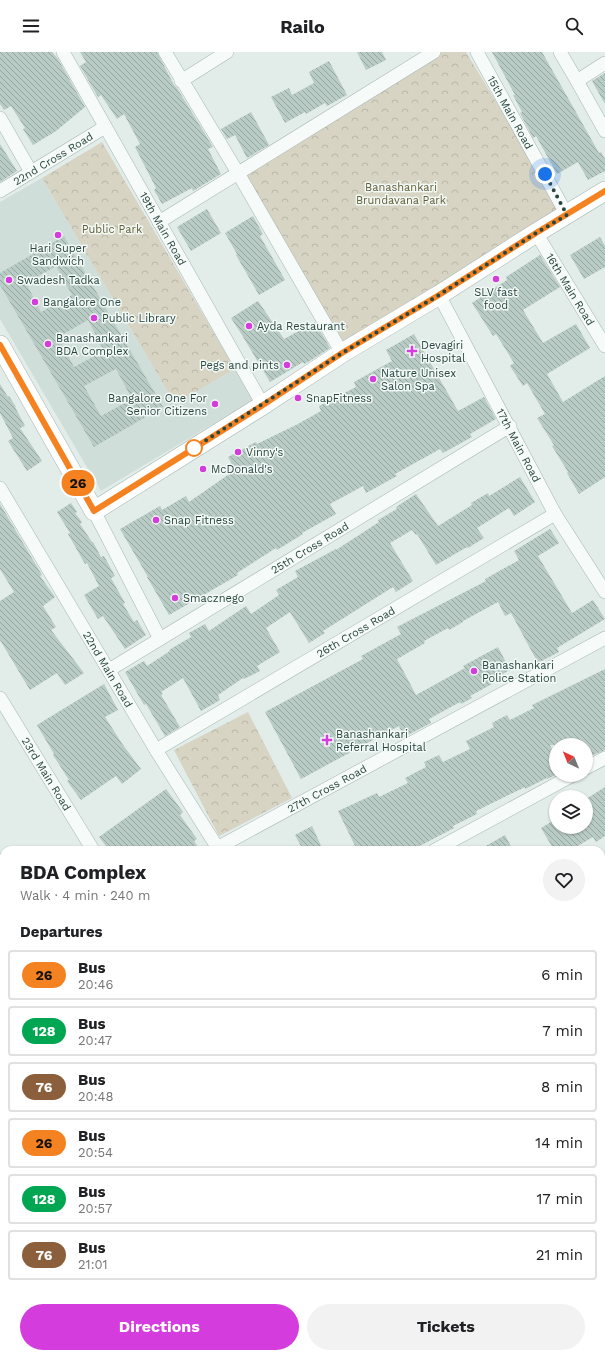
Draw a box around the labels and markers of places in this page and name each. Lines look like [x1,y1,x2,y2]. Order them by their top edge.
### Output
marker: Hari Super Sandwich [53,230,63,240]
place label: Hari Super Sandwich [30,242,87,268]
place label: Swadesh Tadka [17,274,100,287]
marker: SLV fast food [491,274,501,284]
marker: Swadesh Tadka [4,275,14,285]
place label: SLV fast food [474,286,518,312]
place label: Bangalore One [43,296,121,309]
marker: Bangalore One [30,297,40,307]
place label: Public Library [102,312,176,325]
marker: Public Library [89,313,99,323]
place label: Ayda Restaurant [257,320,345,333]
marker: Ayda Restaurant [244,321,254,331]
place label: Banashankari BDA Complex [56,332,128,358]
marker: Banashankari BDA Complex [43,339,53,349]
place label: Devagiri Hospital [421,339,466,365]
marker: Devagiri Hospital [406,345,418,357]
place label: Pegs and pints [200,359,279,372]
marker: Pegs and pints [282,360,292,370]
place label: Nature Unisex Salon Spa [381,367,456,393]
marker: Nature Unisex Salon Spa [368,374,378,384]
place label: Bangalore One For Senior Citizens [108,392,208,418]
place label: SnapFitness [306,392,372,405]
marker: SnapFitness [293,393,303,403]
marker: Bangalore One For Senior Citizens [210,399,220,409]
unlabelled marker [185,439,203,457]
place label: Vinny's [246,446,284,459]
marker: Vinny's [233,447,243,457]
place label: McDonald's [211,463,273,476]
marker: McDonald's [198,464,208,474]
place label: Snap Fitness [164,514,234,527]
marker: Snap Fitness [151,515,161,525]
place label: Smacznego [183,592,244,605]
marker: Smacznego [170,593,180,603]
place label: Banashankari Police Station [482,659,556,685]
marker: Banashankari Police Station [469,666,479,676]
place label: Banashankari Referral Hospital [336,728,427,754]
marker: Banashankari Referral Hospital [321,734,333,746]

